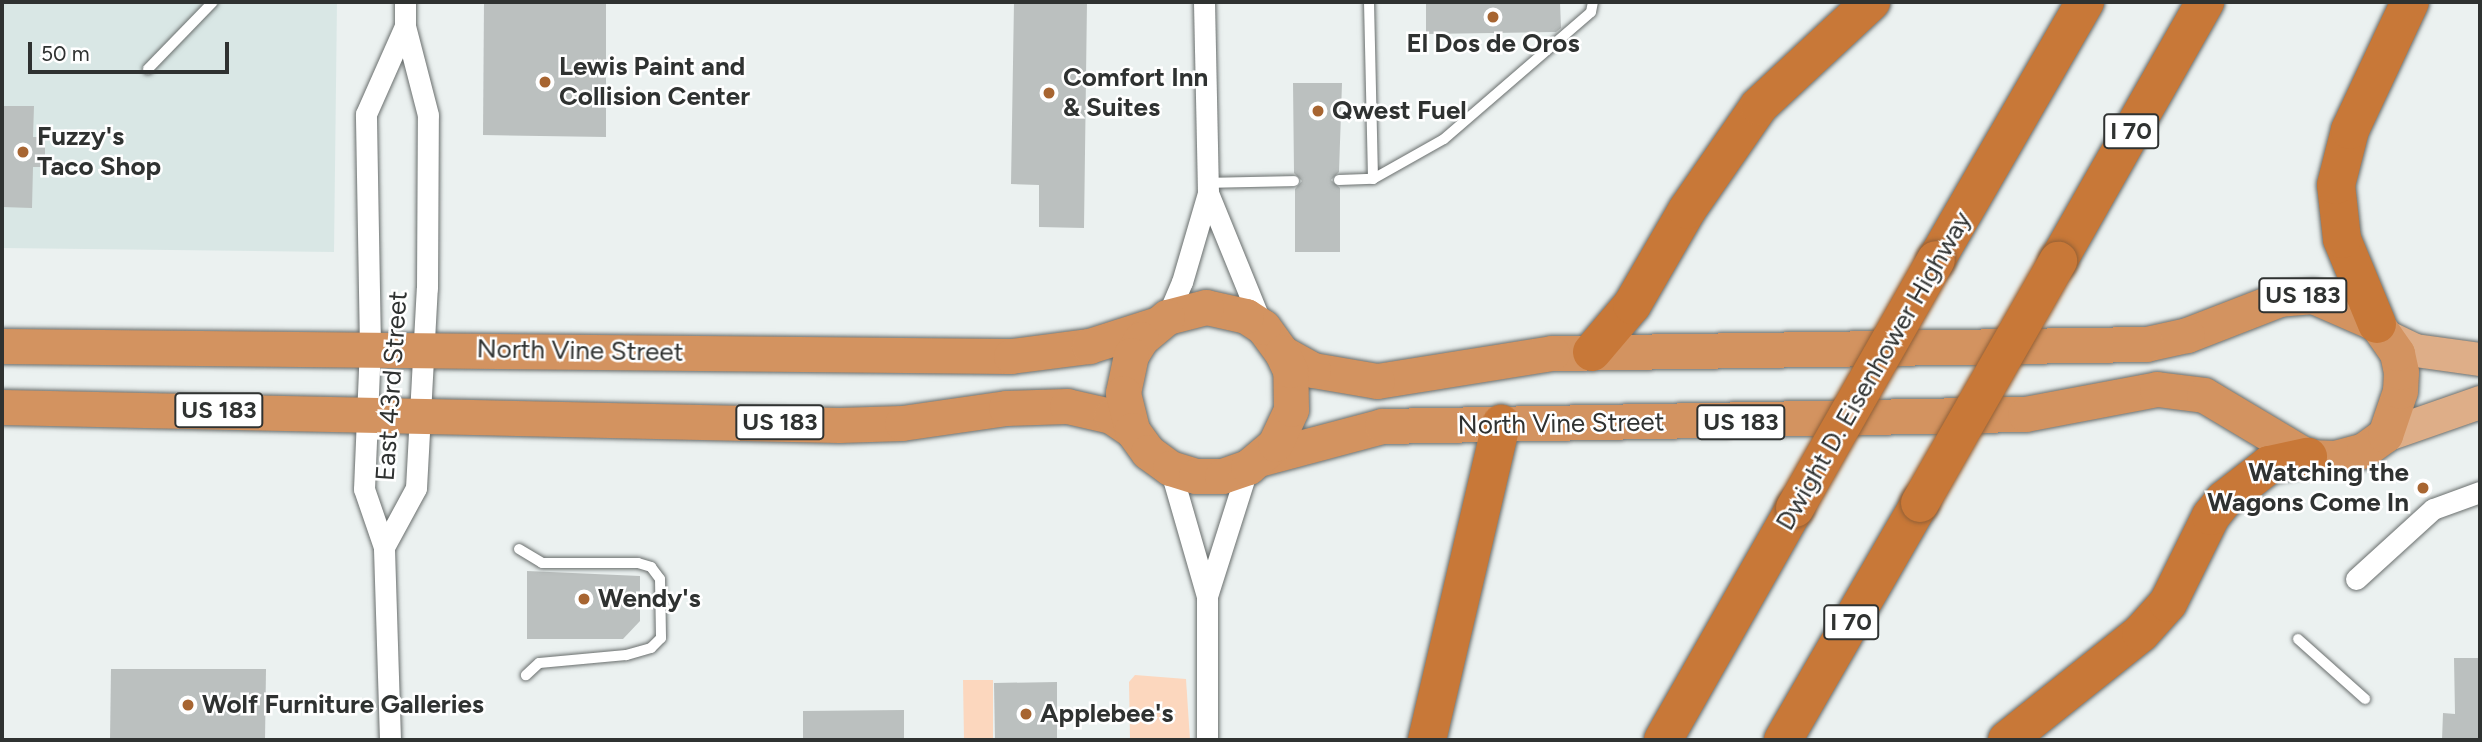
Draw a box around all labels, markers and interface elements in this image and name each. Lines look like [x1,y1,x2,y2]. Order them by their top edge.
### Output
marker: El Dos de Oros [1485,9,1501,25]
scale bar [32,28,233,72]
place label: El Dos de Oros [1406,28,1580,60]
text: 50 m [41,41,90,66]
place label: Lewis Paint and Collision Center [559,51,750,112]
place label: Comfort Inn & Suites [1063,62,1208,124]
marker: Lewis Paint and Collision Center [537,74,553,90]
marker: Comfort Inn & Suites [1041,85,1057,101]
place label: Qwest Fuel [1332,95,1467,127]
marker: Qwest Fuel [1310,103,1326,119]
road number: I 70 [2103,110,2159,152]
place label: Fuzzy's Taco Shop [37,121,161,182]
marker: Fuzzy's Taco Shop [15,144,31,160]
street label: Dwight D. Eisenhower Highway [1770,206,1978,536]
road number: US 183 [2258,274,2348,316]
street label: East 43rd Street [370,290,414,482]
street label: North Vine Street [476,334,684,368]
road number: US 183 [174,390,264,430]
road number: US 183 [734,402,826,442]
road number: US 183 [1696,402,1786,442]
street label: North Vine Street [1457,407,1665,441]
place label: Watching the Wagons Come In [2207,457,2409,518]
marker: Watching the Wagons Come In [2415,480,2431,496]
place label: Wendy's [598,583,701,615]
marker: Wendy's [576,591,592,607]
road number: I 70 [1823,602,1879,642]
place label: Wolf Furniture Galleries [202,689,484,721]
marker: Wolf Furniture Galleries [180,697,196,713]
place label: Applebee's [1040,698,1173,730]
marker: Applebee's [1018,706,1034,722]

